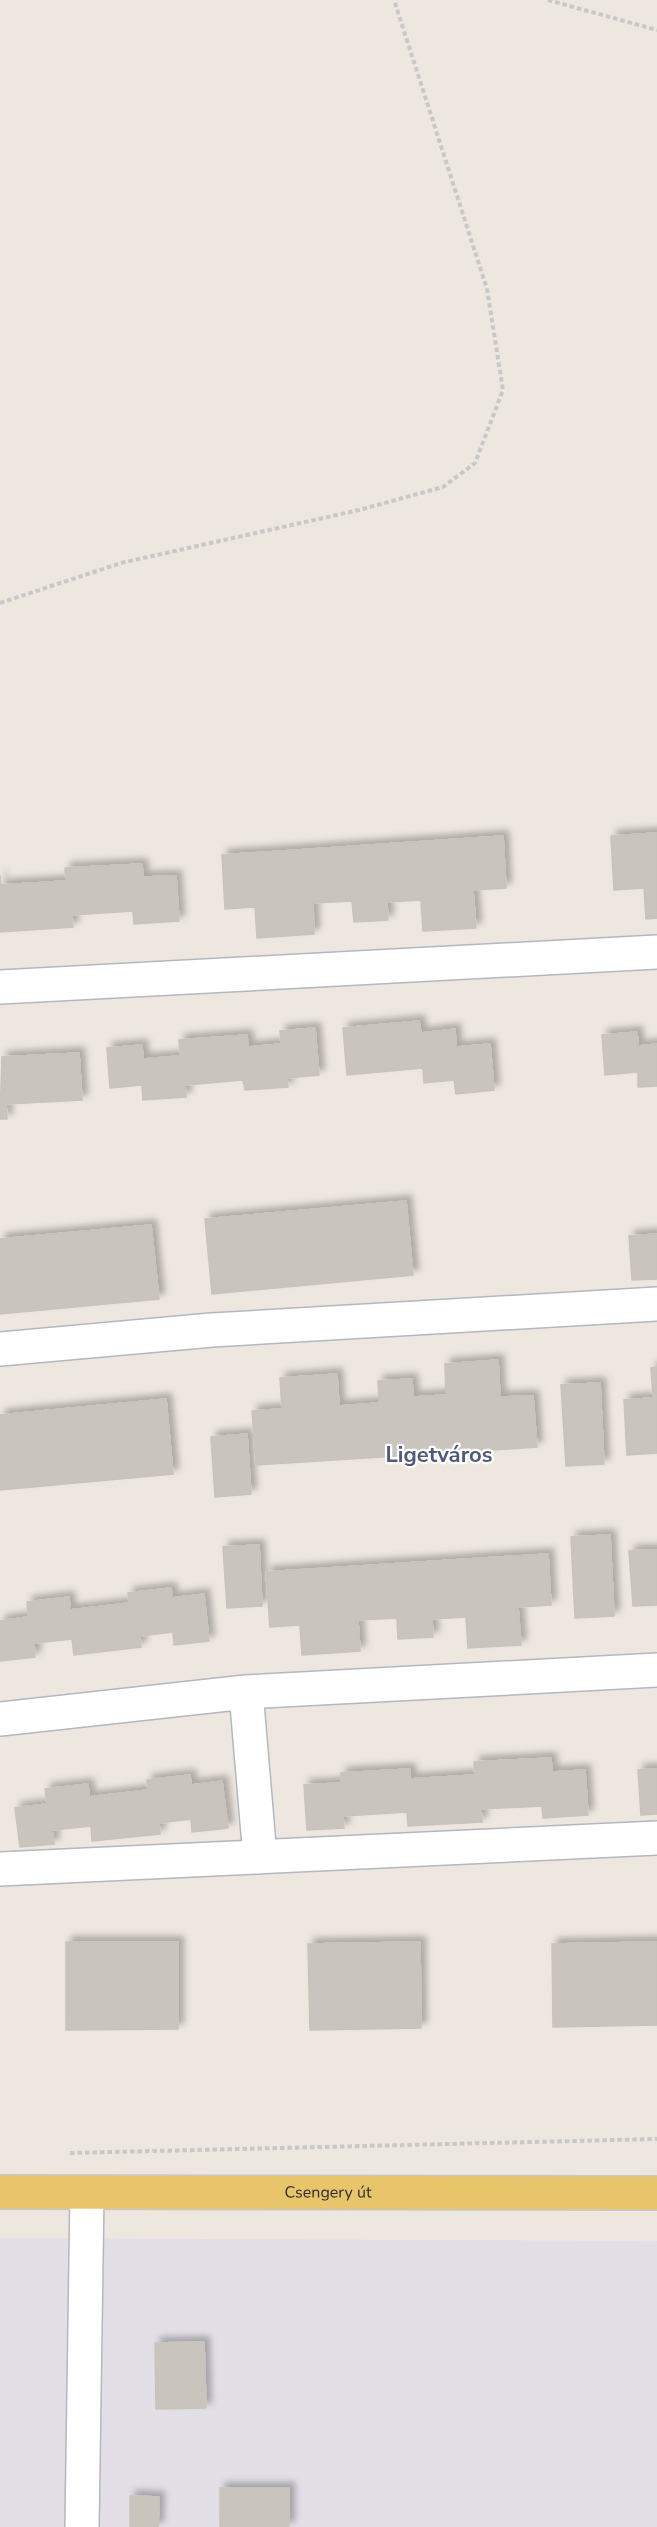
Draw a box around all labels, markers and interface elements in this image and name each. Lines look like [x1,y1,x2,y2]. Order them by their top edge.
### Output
district label: Ligetváros [385,1440,493,1470]
street label: Csengery út [284,2181,372,2204]

